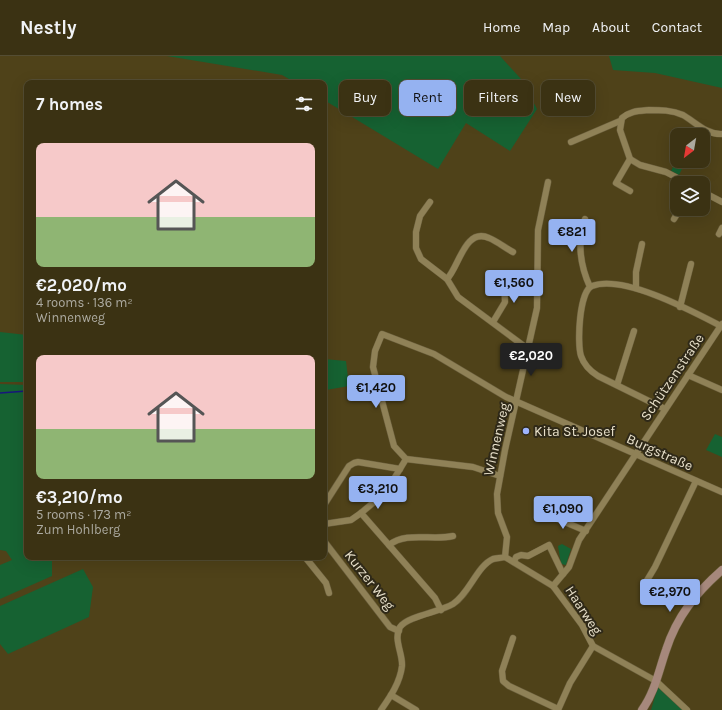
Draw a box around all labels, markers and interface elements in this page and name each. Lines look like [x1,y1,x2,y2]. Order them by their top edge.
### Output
text: Nestly [20,17,77,39]
text: Home [483,19,520,36]
text: Map [542,19,570,36]
text: About [592,19,630,36]
text: Contact [652,19,702,36]
chip: Buy [339,80,391,116]
chip: Rent [399,80,456,116]
chip: Filters [464,80,533,116]
chip: New [541,80,595,116]
icon: filters [293,93,315,115]
text: 7 homes [36,94,103,114]
north arrow [670,128,710,168]
map controls [670,128,710,216]
icon: home [140,169,212,241]
button: layers [670,176,710,216]
pin: €821 [548,219,596,253]
text: €821 [557,224,587,239]
pin: €1,560 [481,270,547,304]
text: €2,020/mo [36,275,127,295]
text: €1,560 [494,275,534,290]
text: 4 rooms · 136 m² [36,295,133,310]
text: Winnenweg [36,310,105,325]
street label: Schützenstraße [637,331,708,424]
pin: €2,020 [498,343,564,377]
text: €2,020 [509,348,553,363]
pin: €1,420 [343,375,409,409]
text: €1,420 [356,380,396,395]
icon: home [140,381,212,453]
street label: Winnenweg [480,401,513,477]
place label: Kita St. Josef [534,423,615,440]
marker: Kita St. Josef [521,426,531,436]
street label: Burgstraße [624,430,696,475]
pin: €3,210 [345,476,411,510]
text: €3,210 [358,481,398,496]
text: €3,210/mo [36,487,123,507]
pin: €1,090 [530,496,596,530]
text: €1,090 [543,501,583,516]
text: 5 rooms · 173 m² [36,507,131,522]
text: Zum Hohlberg [36,522,120,537]
street label: Kurzer Weg [341,547,398,614]
pin: €2,970 [637,579,703,613]
street label: Haarweg [561,583,606,638]
text: €2,970 [649,584,691,599]

